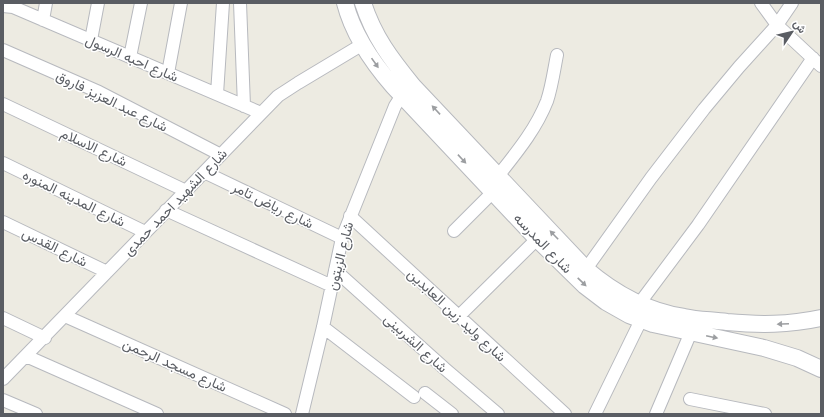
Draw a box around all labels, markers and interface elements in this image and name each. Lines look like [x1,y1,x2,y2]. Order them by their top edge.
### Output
north arrow [772,12,812,52]
text: ش [790,16,811,36]
street label: شارع احبه الرسول [82,29,182,87]
one-way arrow [371,58,379,68]
street label: شارع عبد العزيز فاروق [52,65,171,138]
one-way arrow [431,105,441,115]
street label: شارع الاسلام [57,123,131,172]
street label: شارع الشهيد احمد حمدى [118,144,232,261]
one-way arrow [457,154,467,164]
street label: شارع المدينه المنوره [19,164,129,232]
street label: شارع رياض تامر [228,176,317,234]
street label: شارع المدرسه [508,208,577,278]
street label: شارع الزيتون [322,220,359,293]
street label: شارع القدس [18,223,91,272]
one-way arrow [550,230,559,240]
street label: شارع وليد زين العابدين [402,264,511,367]
one-way arrow [577,278,587,287]
street label: شارع الشربينى [379,309,452,378]
one-way arrow [777,321,789,328]
street label: شارع مسجد الرحمن [119,333,230,398]
one-way arrow [706,334,718,340]

